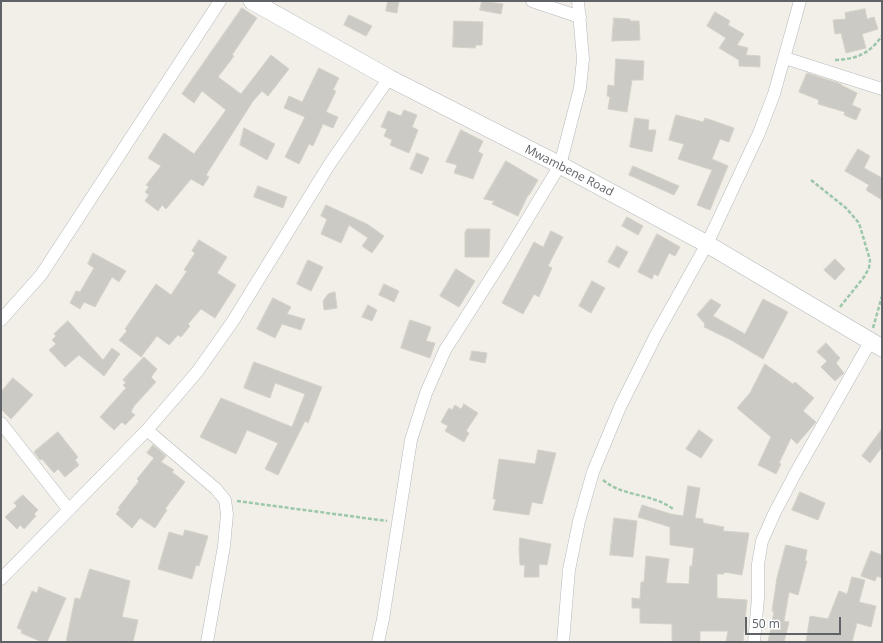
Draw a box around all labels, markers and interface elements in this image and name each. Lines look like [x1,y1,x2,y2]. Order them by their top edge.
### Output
street label: Mwambene Road [522,142,616,200]
scale bar [747,609,843,635]
text: 50 m [752,615,780,632]

